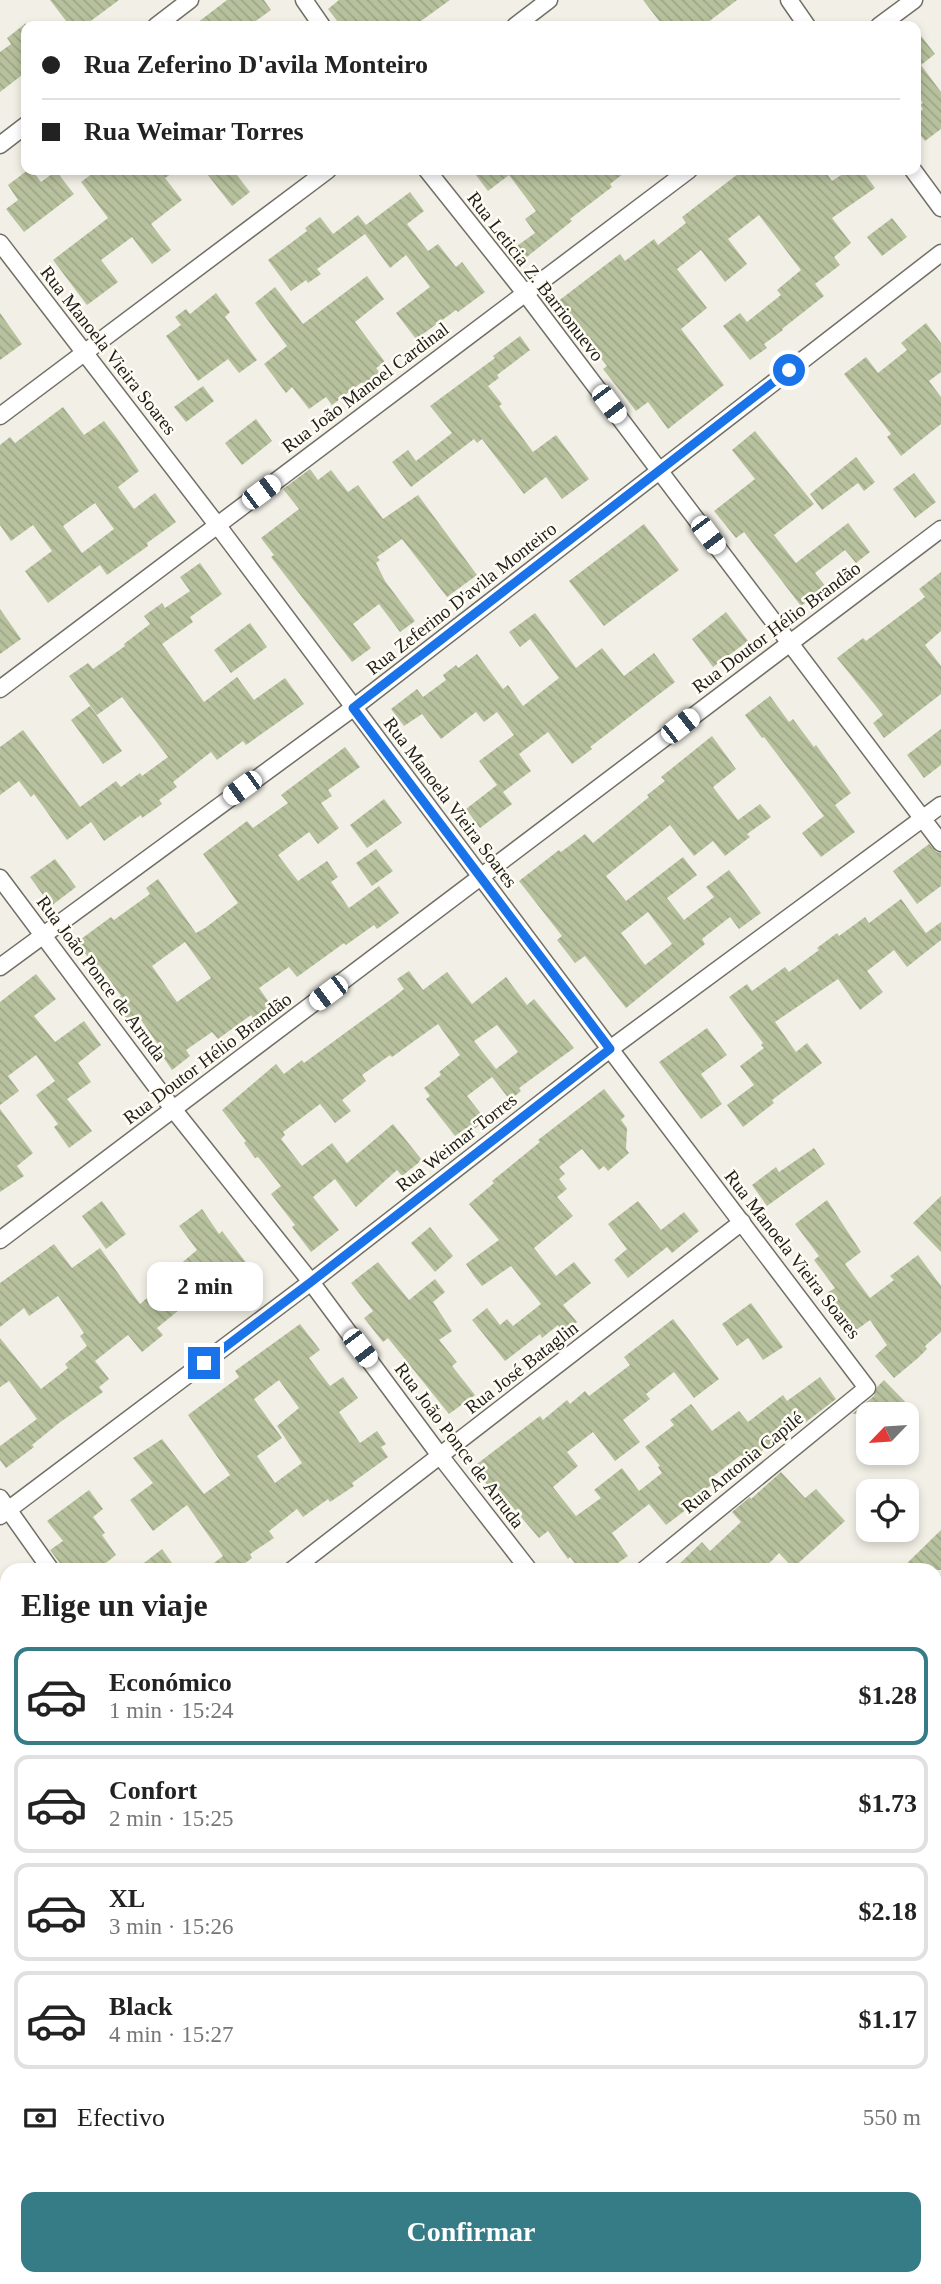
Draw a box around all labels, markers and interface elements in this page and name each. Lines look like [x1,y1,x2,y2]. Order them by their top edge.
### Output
text: Rua Zeferino D'avila Monteiro [84,50,428,79]
text: Rua Weimar Torres [84,117,304,146]
street label: Rua Leticia Z. Barrionuevo [463,188,608,365]
street label: Rua Manoela Vieira Soares [36,262,181,439]
street label: Rua João Manoel Cardinal [278,318,453,457]
route start [773,354,805,386]
car [588,381,631,427]
car [238,471,285,513]
car [687,512,730,558]
street label: Rua Zeferino D'avila Monteiro [362,518,560,679]
street label: Rua Doutor Hélio Brandão [688,557,865,698]
car [657,705,704,747]
street label: Rua Manoela Vieira Soares [380,713,522,892]
car [219,767,266,809]
street label: Rua João Ponce de Arruda [33,891,171,1066]
car [305,972,352,1014]
street label: Rua Doutor Hélio Brandão [119,988,296,1129]
street label: Rua Weimar Torres [392,1089,521,1196]
street label: Rua Manoela Vieira Soares [720,1166,865,1343]
callout: 2 min [146,1262,262,1310]
text: 2 min [177,1274,233,1299]
street label: Rua José Bataglin [461,1317,582,1418]
car [339,1325,382,1371]
route end [188,1347,220,1379]
street label: Rua João Ponce de Arruda [391,1358,529,1533]
north arrow [856,1402,919,1465]
map controls [856,1402,919,1542]
street label: Rua Antonia Capilé [677,1407,807,1518]
button: locate [856,1479,919,1542]
text: Elige un viaje [21,1587,208,1623]
icon: car [25,1665,88,1728]
text: Económico [109,1668,232,1697]
text: $1.28 [859,1681,917,1710]
text: 1 min · 15:24 [109,1698,234,1723]
icon: car [25,1773,88,1836]
text: Confort [109,1776,197,1805]
text: $1.73 [859,1789,917,1818]
text: 2 min · 15:25 [109,1806,234,1831]
icon: car [25,1881,88,1944]
text: XL [109,1884,145,1913]
text: $2.18 [859,1897,917,1926]
text: 3 min · 15:26 [109,1914,234,1939]
icon: car [25,1989,88,2052]
text: Black [109,1992,173,2021]
text: $1.17 [859,2005,917,2034]
text: 4 min · 15:27 [109,2022,234,2047]
icon: cash [21,2099,59,2137]
text: Efectivo [77,2103,165,2132]
text: 550 m [863,2105,921,2130]
button: Confirmar [21,2192,921,2272]

